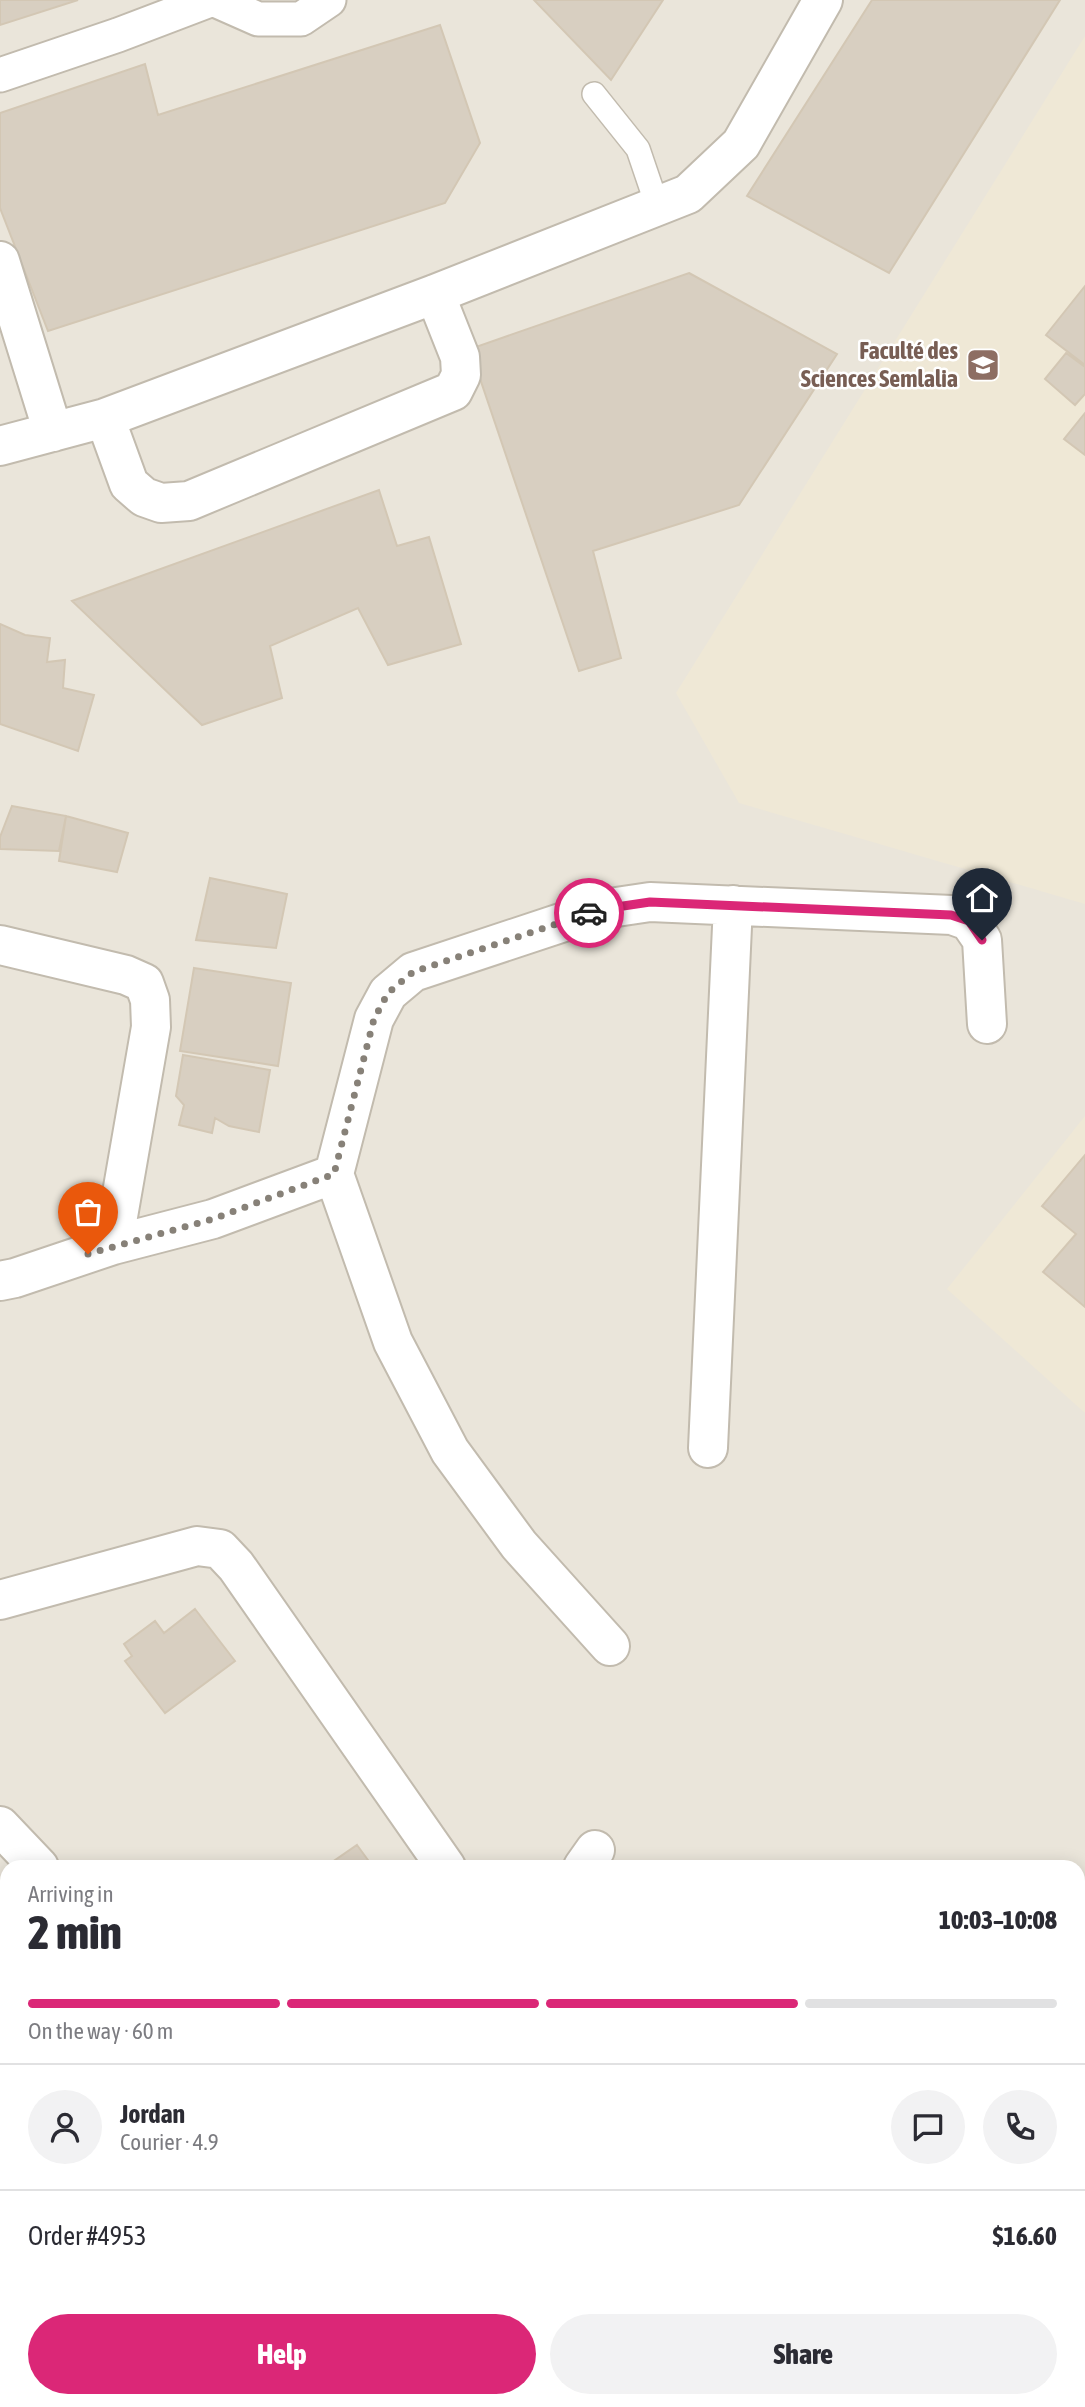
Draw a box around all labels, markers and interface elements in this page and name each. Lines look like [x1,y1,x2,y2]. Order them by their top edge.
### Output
place label: Faculté des Sciences Semlalia [801,337,959,392]
school or university icon: Faculté des Sciences Semlalia [964,346,1002,384]
pin [952,868,1012,940]
courier [554,878,624,948]
icon: home [963,879,1001,917]
icon: car [570,894,608,932]
pin [58,1182,118,1254]
icon: bag [69,1193,107,1231]
text: Arriving in [28,1881,114,1907]
text: 10:03–10:08 [939,1905,1057,1935]
text: 2 min [28,1906,122,1959]
text: On the way · 60 m [28,2018,173,2044]
button: person [28,2090,102,2164]
button: chat [891,2090,965,2164]
button: phone [983,2090,1057,2164]
text: Jordan [120,2099,185,2129]
text: Courier · 4.9 [120,2129,219,2155]
text: Order #4953 [28,2221,147,2251]
text: $16.60 [993,2221,1057,2251]
button: Help [28,2314,536,2394]
button: Share [550,2314,1057,2394]

